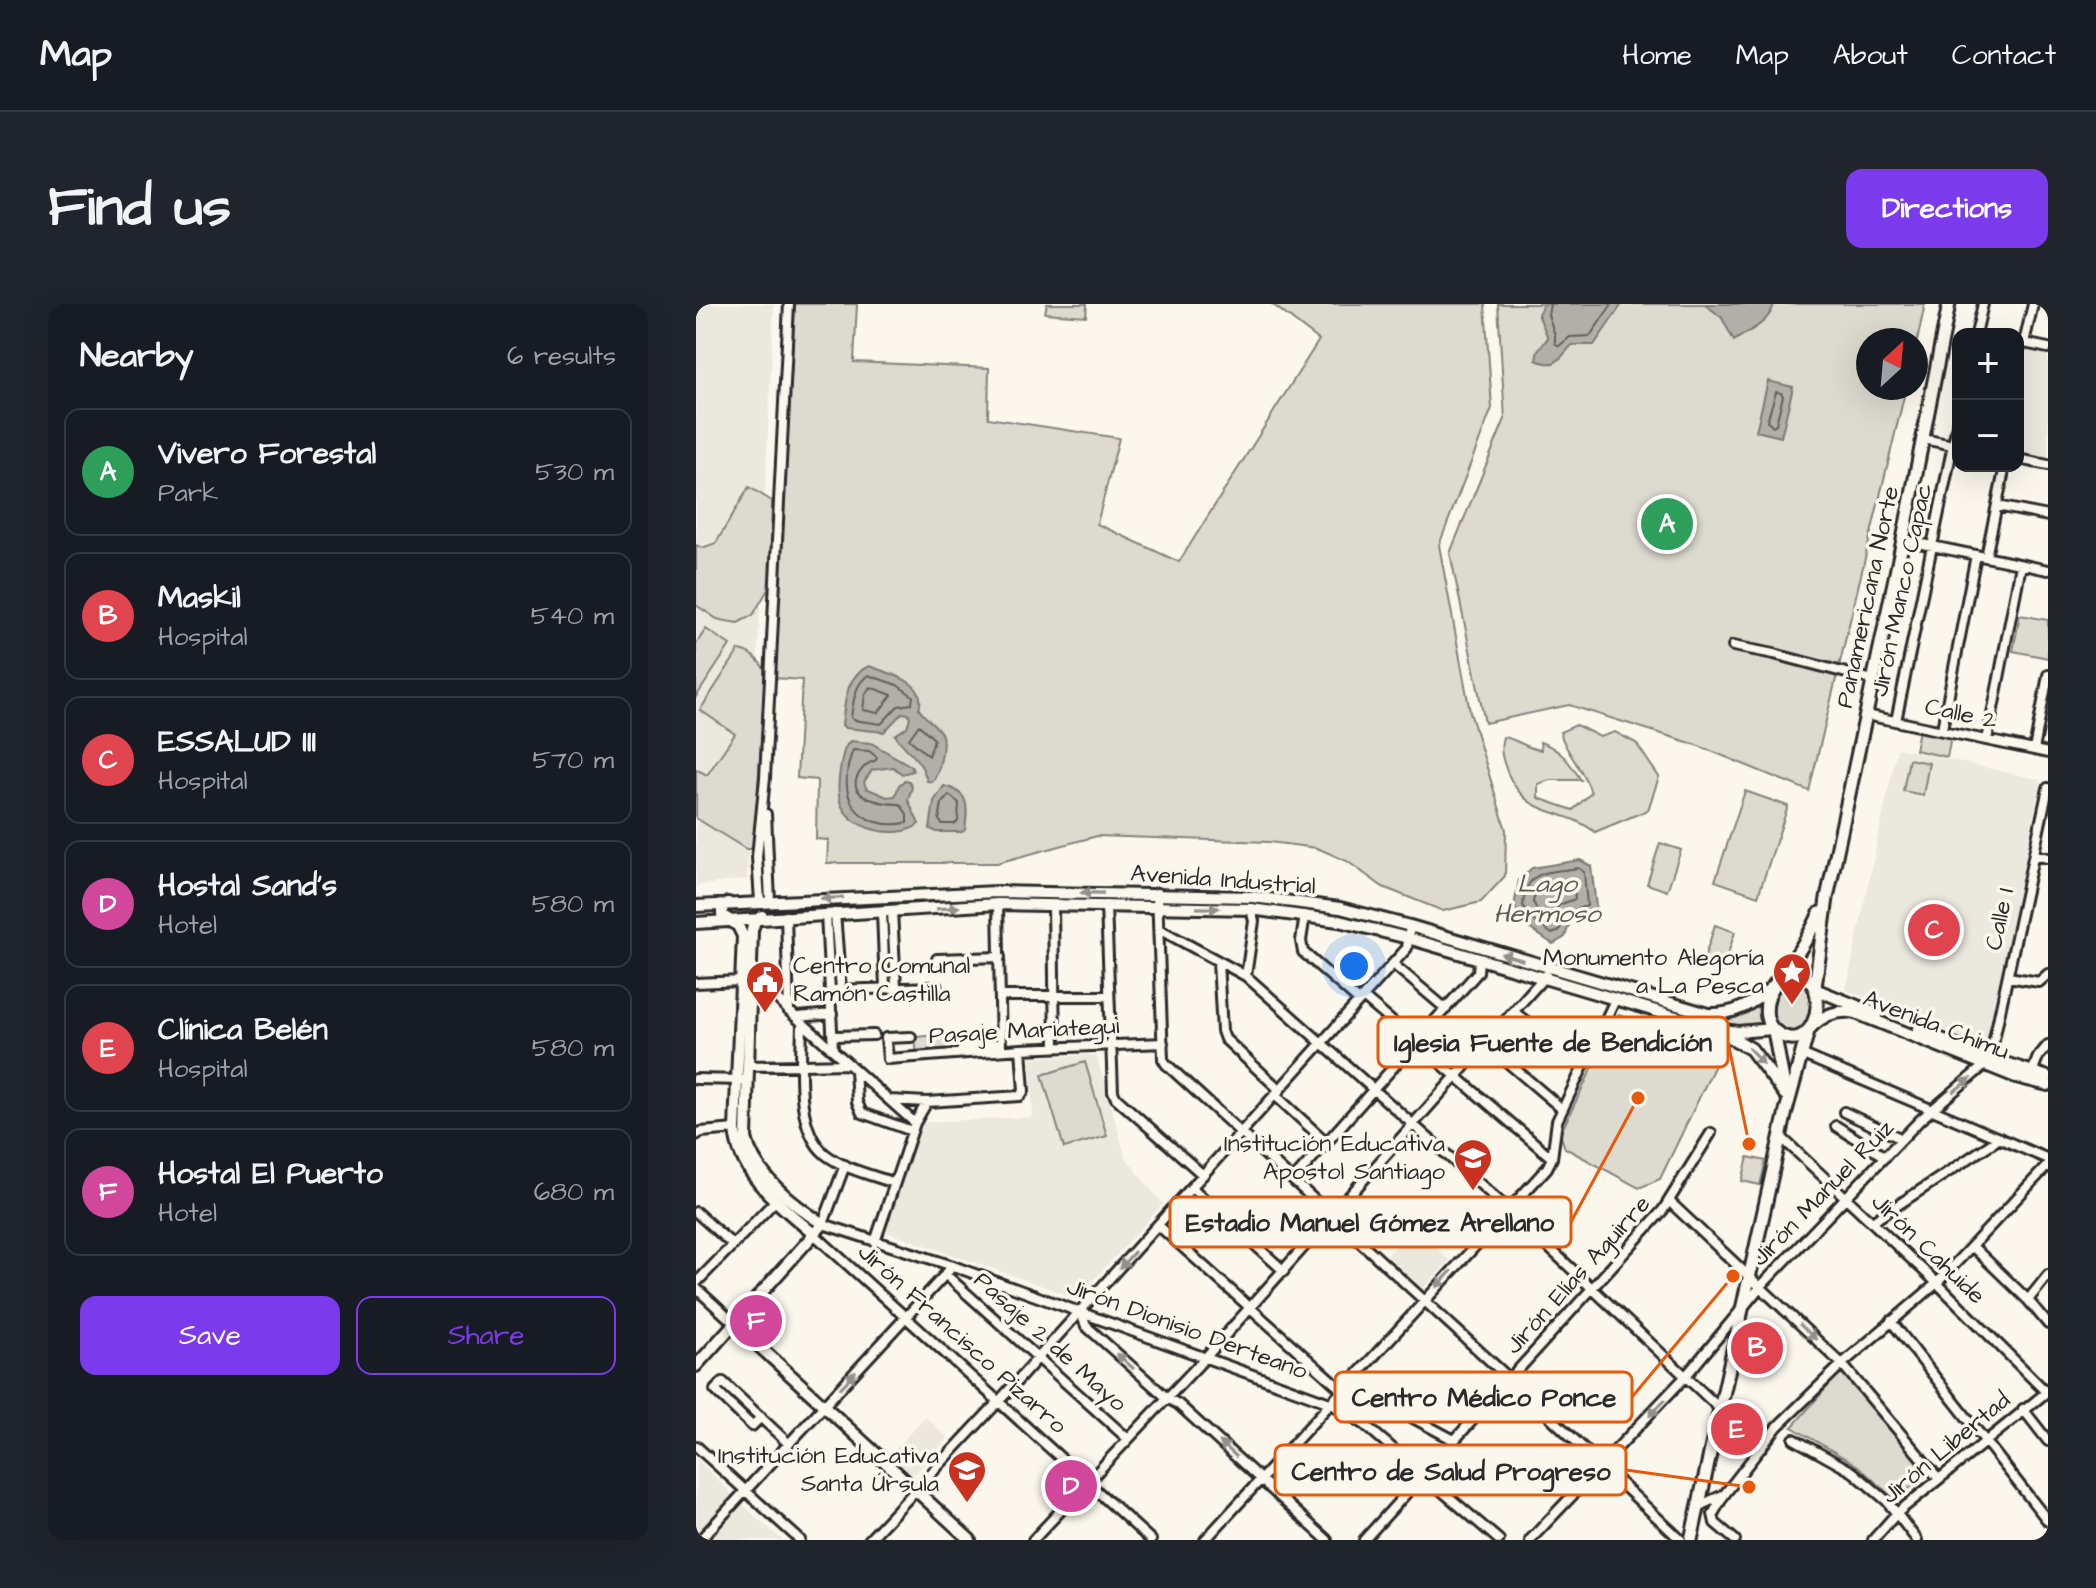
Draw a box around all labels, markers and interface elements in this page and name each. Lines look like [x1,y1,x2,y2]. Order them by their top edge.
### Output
text: Map [40,29,112,81]
text: Home [1622,36,1692,75]
text: Map [1736,36,1789,75]
text: About [1833,36,1908,75]
text: Contact [1952,36,2056,75]
text: Find us [48,169,231,247]
button: Directions [1846,169,2048,248]
north arrow [1856,328,1928,400]
map controls [1952,328,2024,472]
button: + [1952,328,2024,400]
text: Nearby [80,332,194,380]
text: 6 results [507,338,616,374]
button: − [1952,400,2024,472]
text: Vivero Forestal [158,433,376,475]
text: A [100,454,116,490]
text: 530 m [535,454,614,490]
text: Park [158,475,218,511]
street label: Jirón Manco Capac [1863,480,1941,700]
street label: Panamericana Norte [1828,483,1908,711]
pin: A [1641,494,1693,554]
text: Maskil [158,577,241,619]
text: B [99,598,117,634]
text: 540 m [531,598,614,634]
text: Hospital [158,619,248,655]
street label: Calle 2 [1922,690,2001,738]
text: ESSALUD III [158,721,316,763]
text: C [99,742,117,778]
text: 570 m [533,742,614,778]
text: Hospital [158,763,248,799]
street label: Avenida Industrial [1129,857,1317,903]
text: Hostal Sand's [158,865,337,907]
water label: Lago Hermoso [1494,866,1603,932]
street label: Calle I [1977,885,2023,953]
text: D [100,886,116,922]
text: 580 m [532,886,614,922]
one-way arrow [1079,887,1104,899]
one-way arrow [819,892,844,905]
pin: C [1908,900,1960,960]
one-way arrow [936,901,961,914]
one-way arrow [1196,901,1221,914]
text: Hotel [158,907,217,943]
place label: Monumento Alegoría a La Pesca [1543,941,1764,1003]
your location [1334,946,1374,986]
place label: Centro Comunal Ramón Castilla [793,949,970,1011]
one-way arrow [1500,950,1524,963]
place icon: Monumento Alegoría a La Pesca [1771,951,1813,1006]
public building icon: Centro Comunal Ramón Castilla [744,959,786,1014]
street label: Avenida Chimu [1858,982,2014,1068]
text: Clínica Belén [158,1009,328,1051]
street label: Pasaje Mariategui [928,1009,1121,1054]
callout: Iglesia Fuente de Bendicíón [1378,1017,1728,1067]
text: Iglesia Fuente de Bendicíón [1394,1025,1712,1064]
text: E [100,1030,116,1066]
text: 580 m [532,1030,614,1066]
one-way arrow [1747,1046,1765,1065]
text: Hospital [158,1051,248,1087]
one-way arrow [1952,1077,1972,1094]
street label: Jirón Manuel Ruiz [1744,1112,1902,1274]
place label: Institución Educativa Apostol Santiago [1224,1127,1446,1190]
school or university icon: Institución Educativa Apostol Santiago [1452,1137,1494,1192]
text: Hostal El Puerto [158,1153,383,1195]
text: F [99,1174,117,1210]
text: 680 m [534,1174,614,1210]
street label: Jirón Cahuide [1863,1186,1993,1312]
street label: Jirón Elías Aguirre [1497,1188,1659,1363]
text: Hotel [158,1195,217,1231]
callout: Estadio Manuel Gómez Arellano [1170,1197,1571,1247]
text: Estadio Manuel Gómez Arellano [1186,1205,1555,1241]
street label: Jirón Francisco Pizarro [850,1236,1074,1443]
one-way arrow [1118,1250,1136,1269]
street label: Pasaje 2 de Mayo [965,1264,1134,1421]
one-way arrow [1436,1269,1454,1288]
street label: Jirón Dionisio Derteano [1062,1270,1313,1389]
pin: F [730,1291,782,1351]
button: Save [80,1296,340,1375]
button: Share [356,1296,616,1375]
pin: B [1731,1318,1783,1378]
one-way arrow [1798,1322,1817,1340]
one-way arrow [1116,1353,1136,1370]
one-way arrow [838,1370,856,1389]
callout: Centro Médico Ponce [1335,1372,1632,1422]
text: Centro Médico Ponce [1352,1380,1616,1416]
street label: Jirón Libertad [1874,1384,2018,1512]
one-way arrow [1648,1398,1666,1417]
pin: E [1711,1399,1763,1459]
place label: Institución Educativa Santa Úrsula [718,1439,939,1501]
one-way arrow [1219,1441,1238,1459]
callout: Centro de Salud Progreso [1275,1445,1626,1495]
school or university icon: Institución Educativa Santa Úrsula [946,1449,988,1504]
text: Centro de Salud Progreso [1291,1454,1611,1493]
pin: D [1045,1456,1097,1516]

